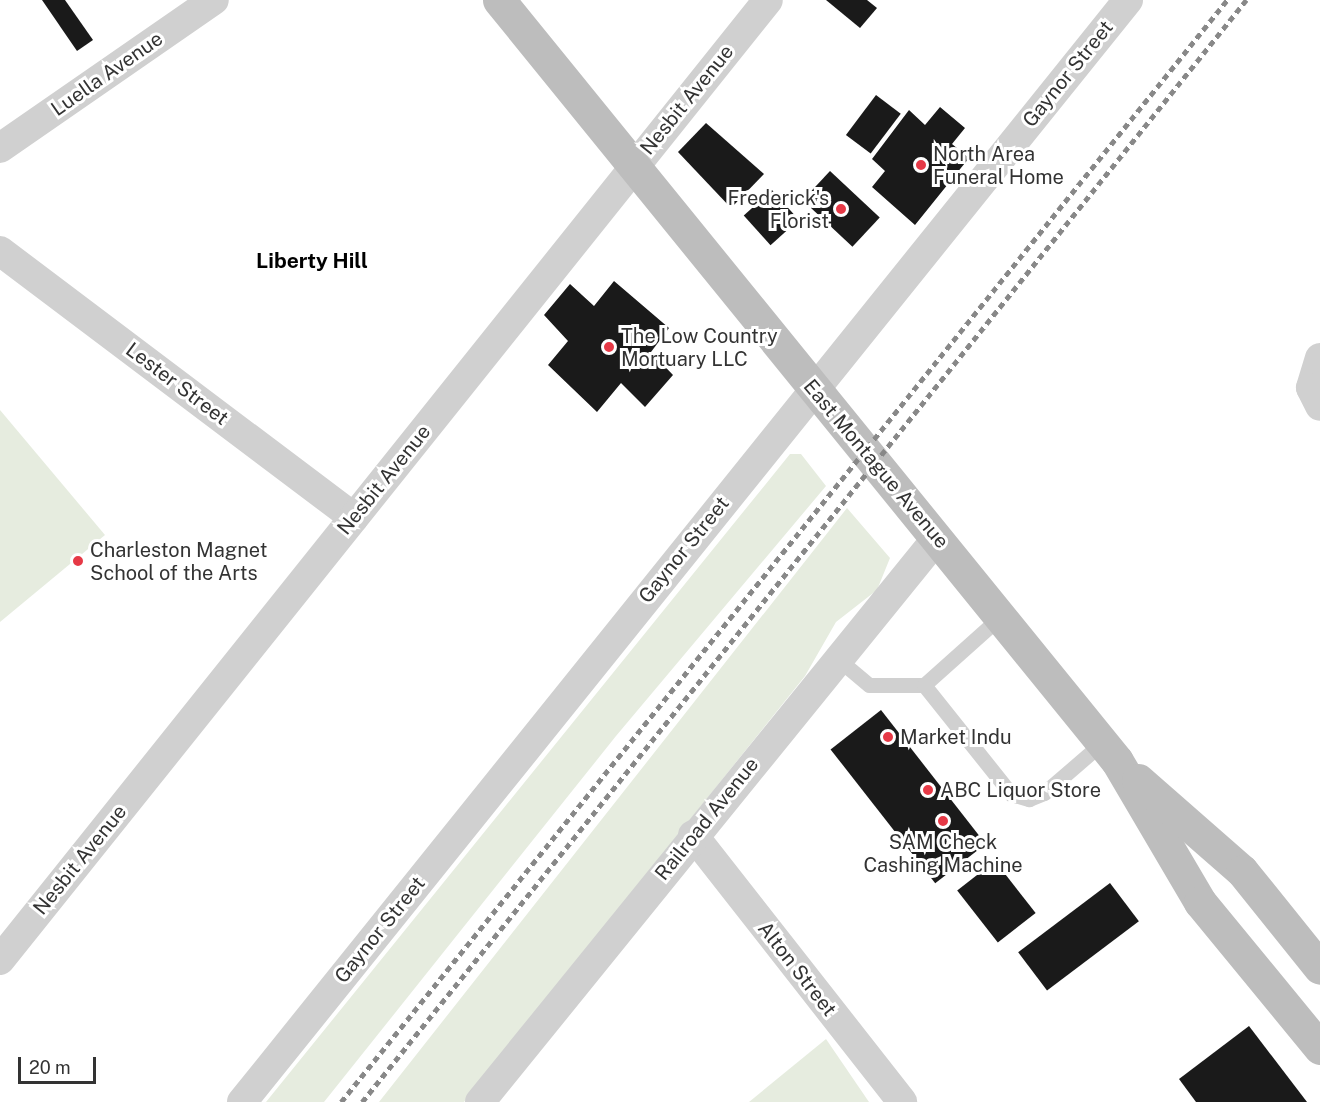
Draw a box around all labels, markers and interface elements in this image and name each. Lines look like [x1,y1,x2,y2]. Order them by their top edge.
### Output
street label: Gaynor Street [1018,16,1118,132]
street label: Luella Avenue [47,27,167,121]
street label: Nesbit Avenue [635,40,739,160]
place label: North Area Funeral Home [933,142,1064,189]
marker: North Area Funeral Home [914,158,928,172]
place label: Frederick's Florist [727,186,829,233]
marker: Frederick's Florist [834,202,848,216]
district label: Liberty Hill [256,248,368,274]
place label: The Low Country Mortuary LLC [621,324,778,371]
street label: Lester Street [121,338,233,430]
marker: The Low Country Mortuary LLC [602,340,616,354]
street label: East Montague Avenue [798,375,954,553]
street label: Nesbit Avenue [332,420,436,540]
street label: Gaynor Street [634,492,734,608]
place label: Charleston Magnet School of the Arts [90,538,267,585]
marker: Charleston Magnet School of the Arts [71,554,85,568]
place label: Market Indu [900,725,1012,749]
marker: Market Indu [881,730,895,744]
street label: Railroad Avenue [650,753,764,885]
place label: ABC Liquor Store [940,778,1101,802]
marker: ABC Liquor Store [921,783,935,797]
street label: Nesbit Avenue [28,800,132,920]
marker: SAM Check Cashing Machine [936,814,950,828]
place label: SAM Check Cashing Machine [863,831,1023,878]
street label: Gaynor Street [330,872,430,988]
street label: Alton Street [753,917,841,1021]
scale bar [21,1045,99,1083]
text: 20 m [29,1057,71,1078]

